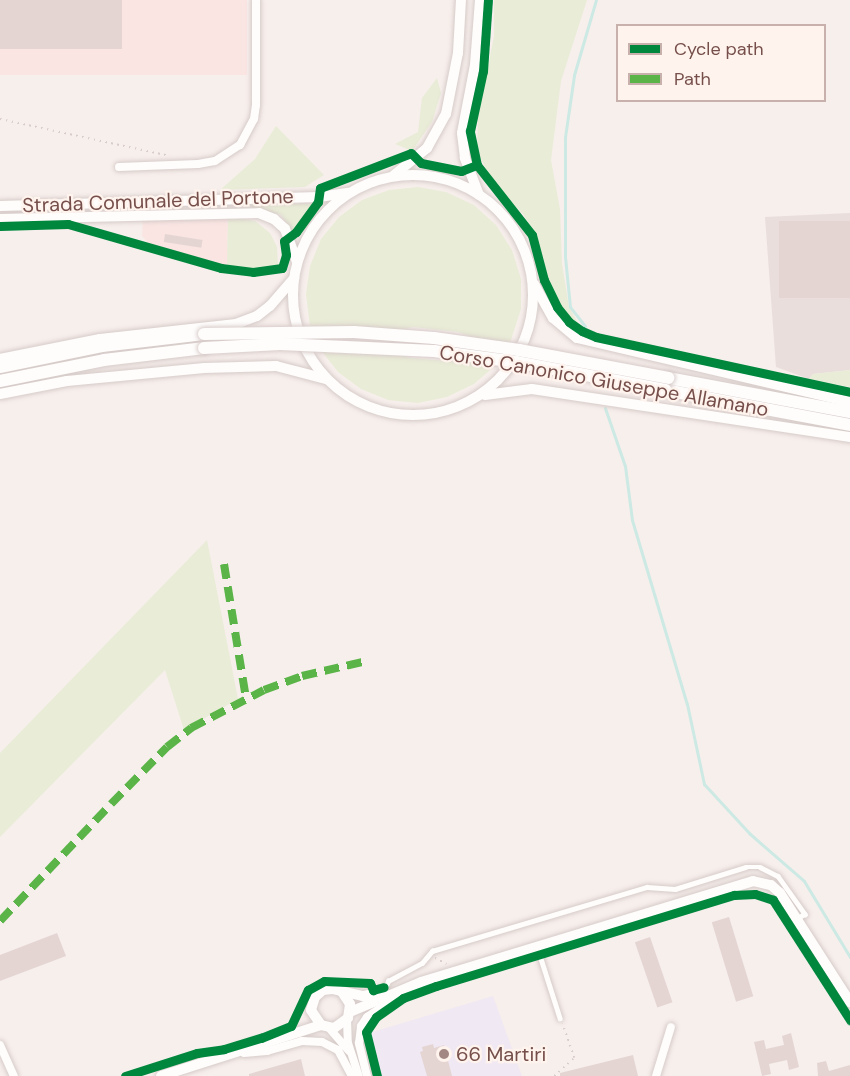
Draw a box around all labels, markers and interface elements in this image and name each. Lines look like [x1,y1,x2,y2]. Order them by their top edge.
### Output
legend [616,24,826,102]
text: Cycle path [674,37,764,61]
text: Path [674,67,711,91]
street label: Strada Comunale del Portone [22,184,294,218]
street label: Corso Canonico Giuseppe Allamano [437,340,771,422]
place label: 66 Martiri [456,1042,546,1066]
marker: 66 Martiri [437,1047,451,1061]

